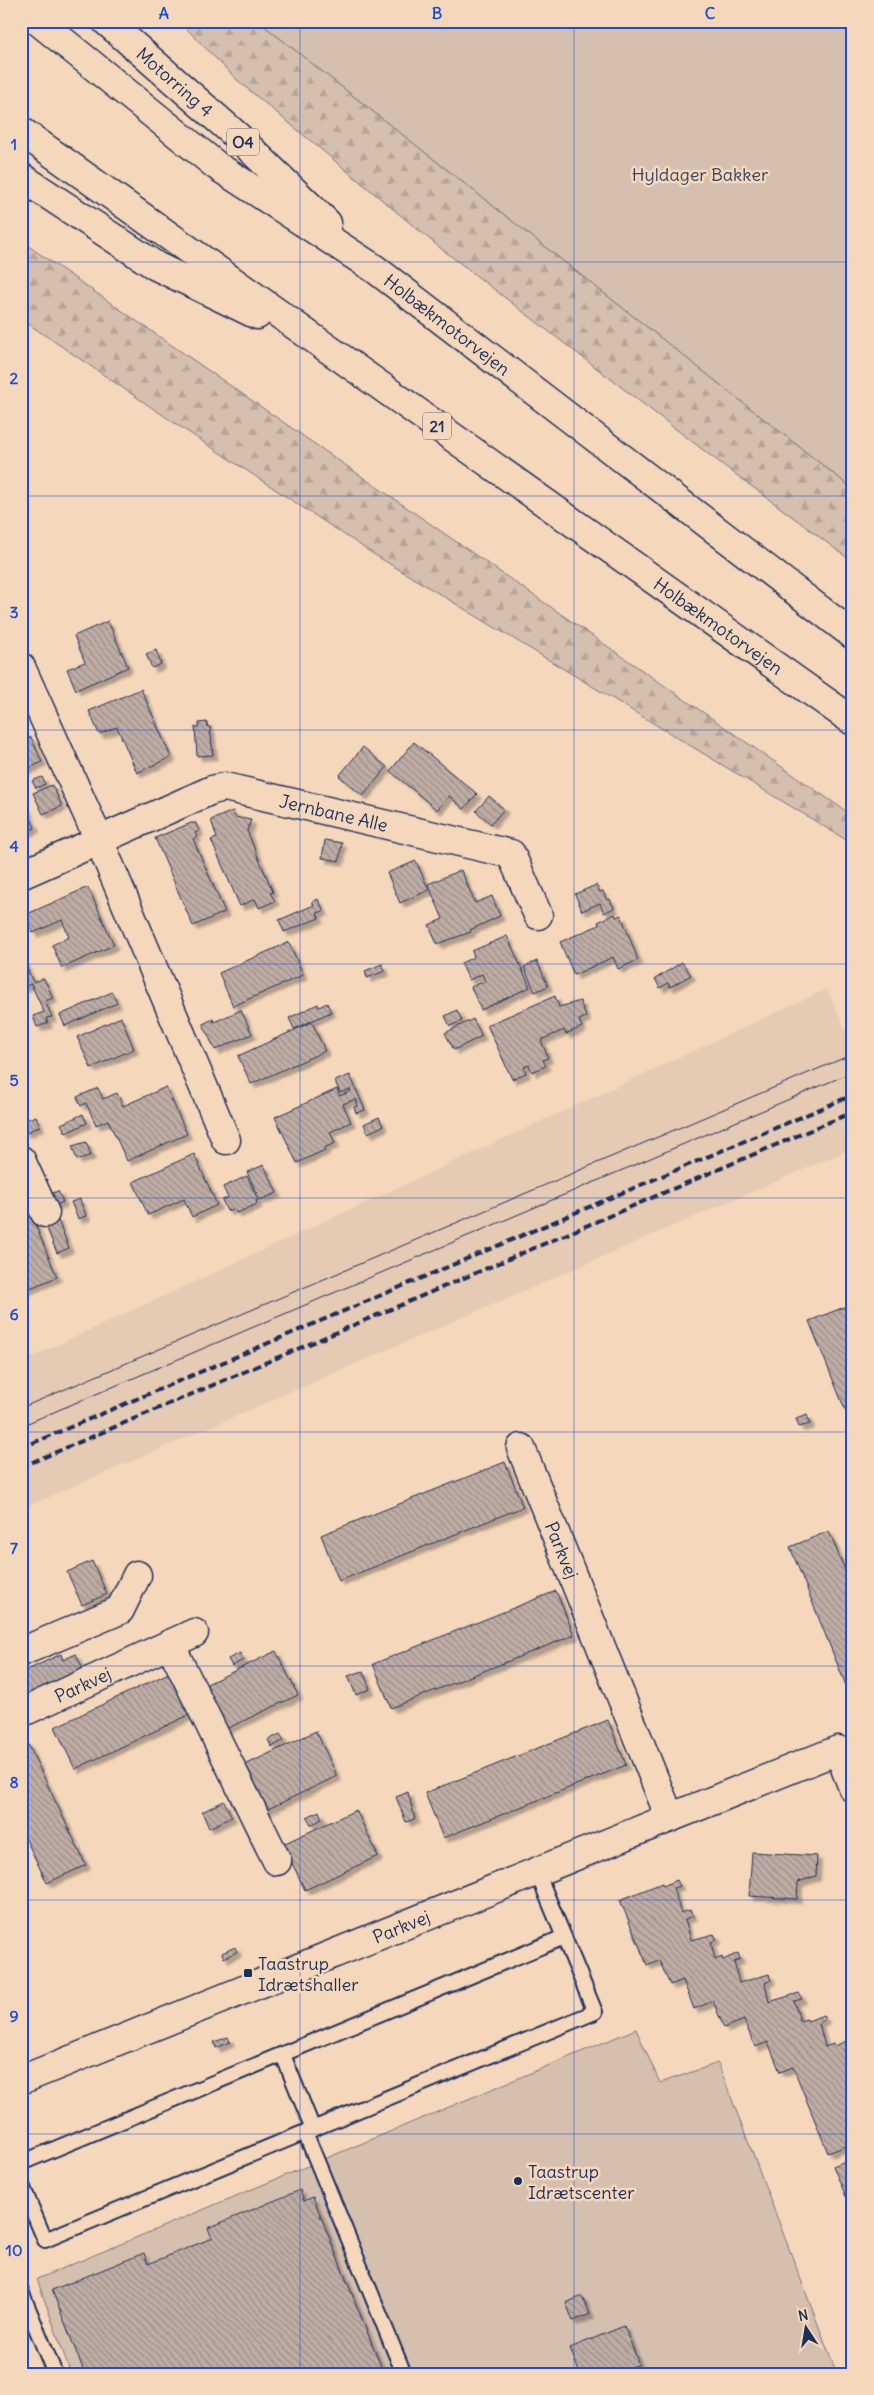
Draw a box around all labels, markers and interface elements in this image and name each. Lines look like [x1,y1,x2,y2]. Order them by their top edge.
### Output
text: A [159,3,169,23]
text: B [432,3,443,23]
text: C [705,3,716,23]
street label: Motorring 4 [132,42,218,122]
road number: O4 [227,128,259,156]
text: 1 [11,134,17,154]
park label: Hyldager Bakker [632,163,769,186]
street label: Holbækmotorvejen [379,269,515,380]
text: 2 [10,368,19,388]
road number: 21 [423,412,451,440]
street label: Holbækmotorvejen [649,572,788,679]
text: 3 [9,602,19,622]
street label: Jernbane Alle [277,789,390,836]
text: 4 [9,836,19,856]
text: 5 [9,1070,19,1090]
text: 6 [9,1304,19,1324]
street label: Parkvej [540,1518,584,1582]
text: 7 [10,1538,18,1558]
street label: Parkvej [51,1661,115,1707]
text: 8 [9,1772,19,1792]
street label: Parkvej [369,1905,433,1948]
place label: Taastrup Idrætshaller [258,1952,359,1996]
marker: Taastrup Idrætshaller [242,1967,254,1979]
text: 9 [9,2006,19,2026]
place label: Taastrup Idrætscenter [528,2160,635,2204]
marker: Taastrup Idrætscenter [512,2175,524,2187]
text: 10 [6,2240,22,2260]
north arrow [782,2302,832,2352]
text: N [797,2305,810,2325]

